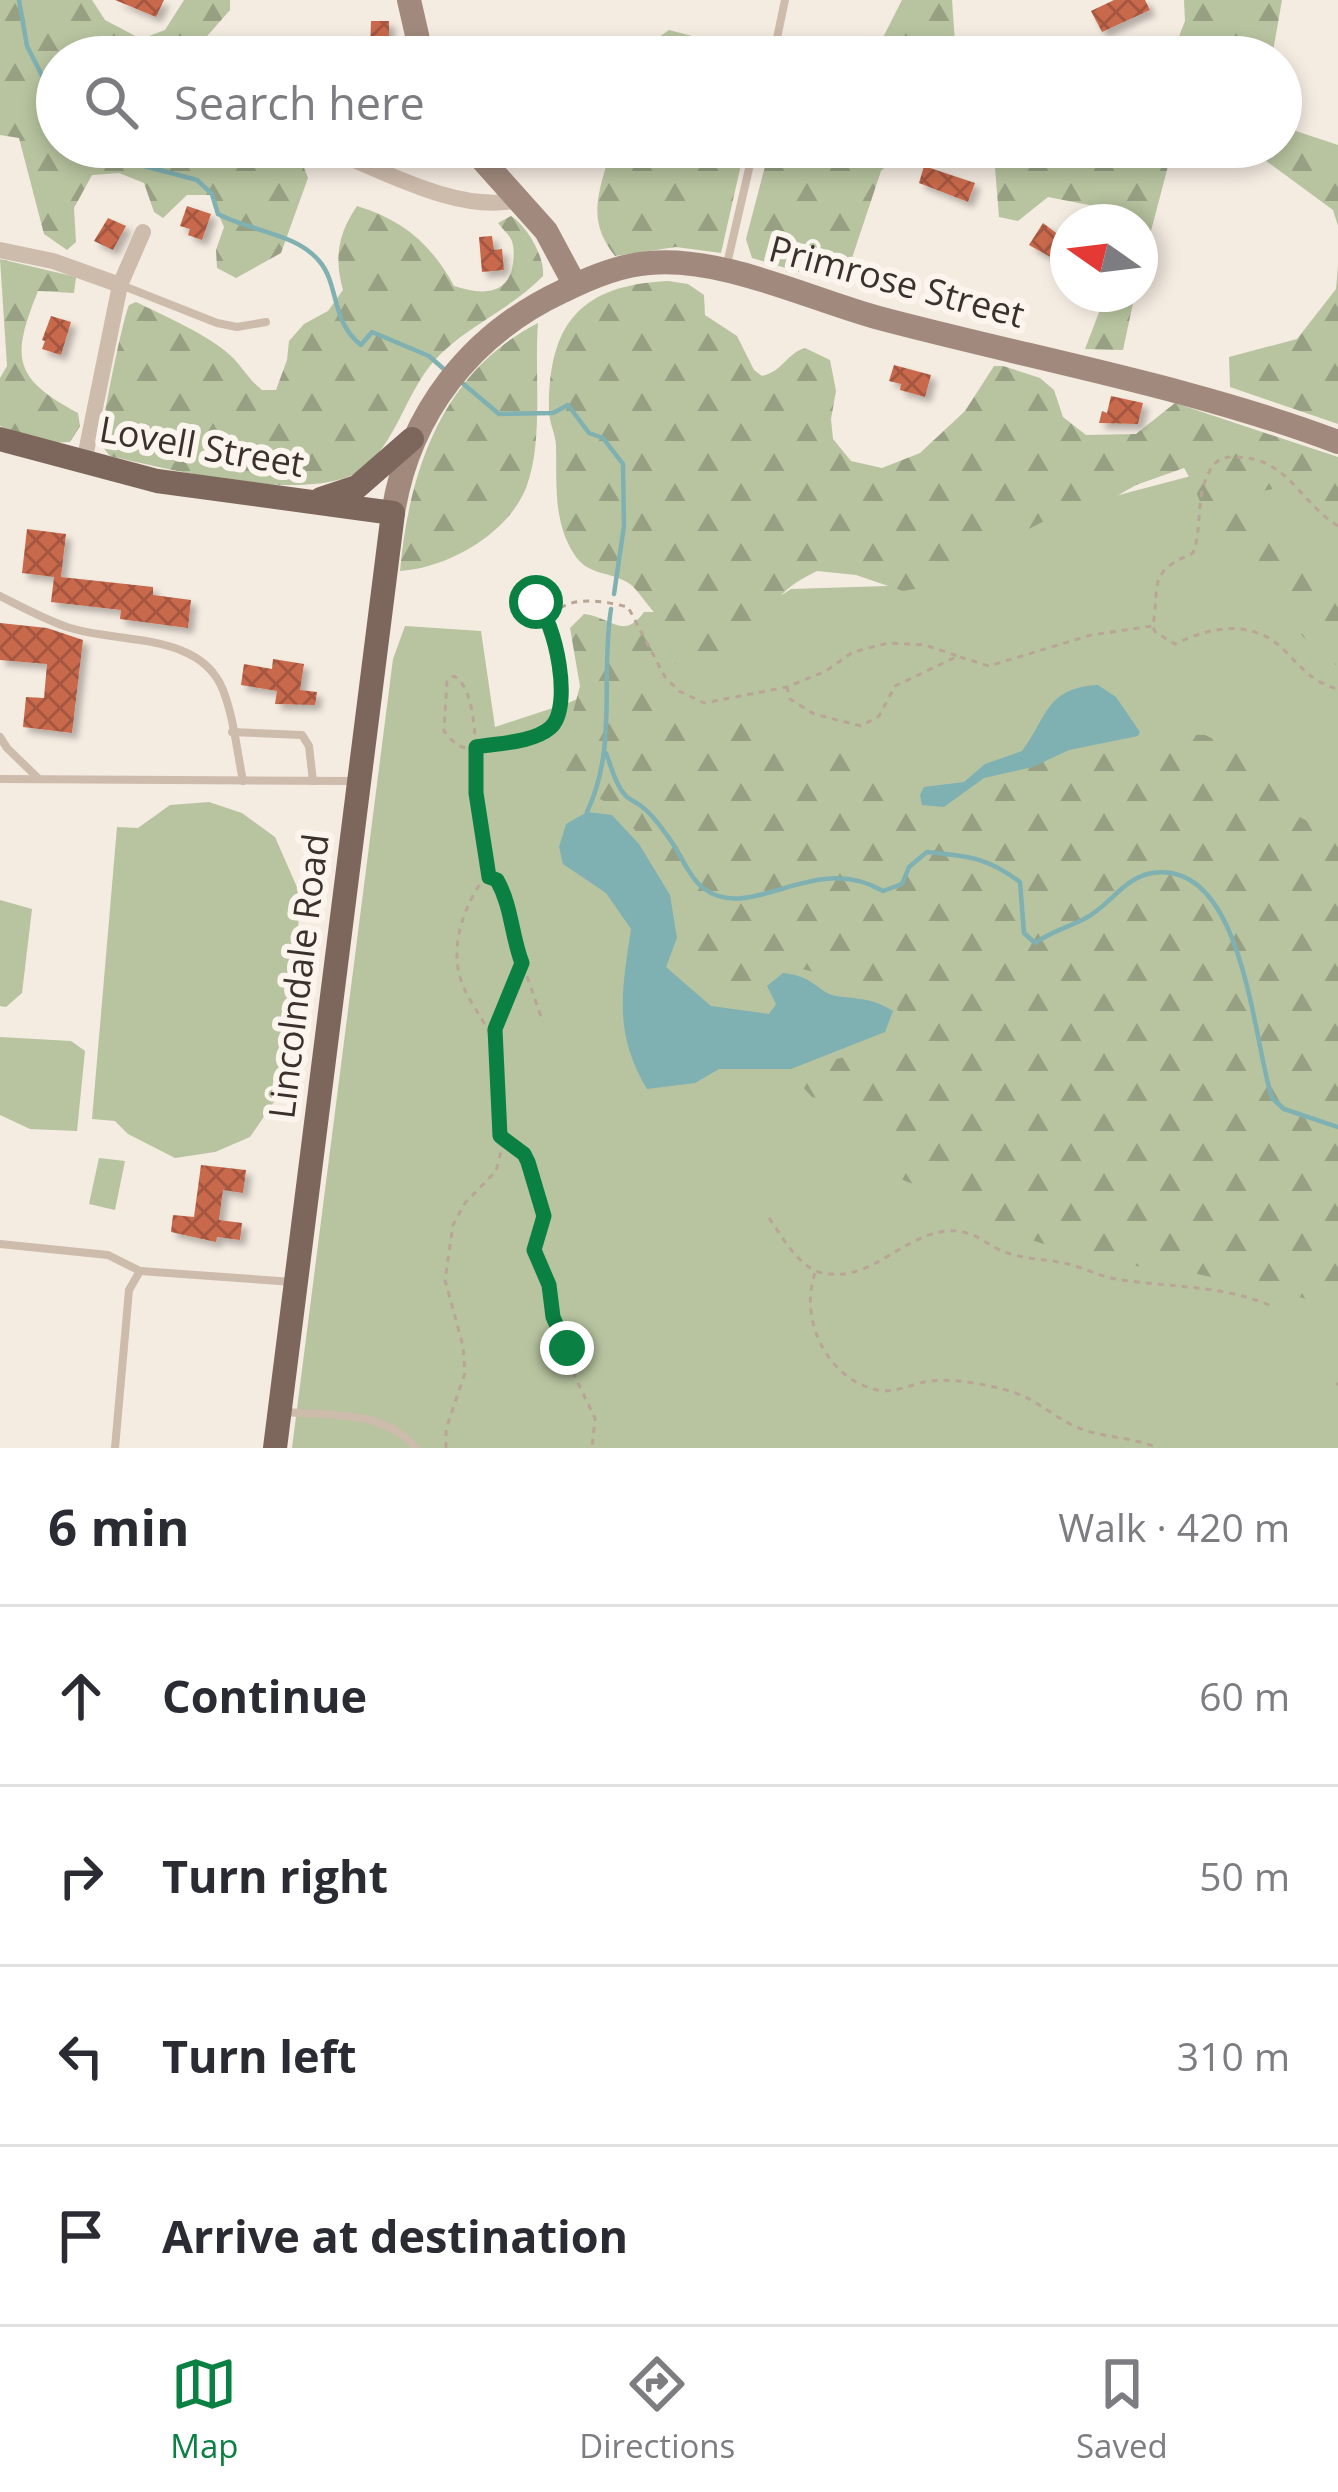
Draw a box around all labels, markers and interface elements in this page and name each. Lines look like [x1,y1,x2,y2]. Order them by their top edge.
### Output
search box [36,36,1302,168]
icon: search [78,69,144,135]
text: Search here [174,72,425,133]
north arrow [1050,204,1158,312]
street label: Primrose Street [764,223,1030,339]
street label: Lovell Street [96,404,308,488]
route start [509,575,563,629]
street label: Lincolndale Road [256,831,340,1121]
route end [540,1321,594,1375]
text: 6 min [48,1491,190,1561]
text: Walk · 420 m [1058,1500,1290,1553]
icon: ahead [48,1663,114,1729]
text: Continue [162,1665,367,1726]
text: 60 m [1199,1669,1290,1722]
icon: right [48,1843,114,1909]
text: Turn right [162,1845,388,1906]
text: 50 m [1199,1849,1290,1902]
icon: left [48,2023,114,2089]
text: Turn left [162,2025,357,2086]
text: 310 m [1177,2029,1290,2082]
icon: arrive [48,2203,114,2269]
text: Arrive at destination [162,2205,628,2266]
tab: Map [170,2351,239,2468]
tab: Directions [579,2351,735,2468]
tab: Saved [1076,2351,1168,2468]

